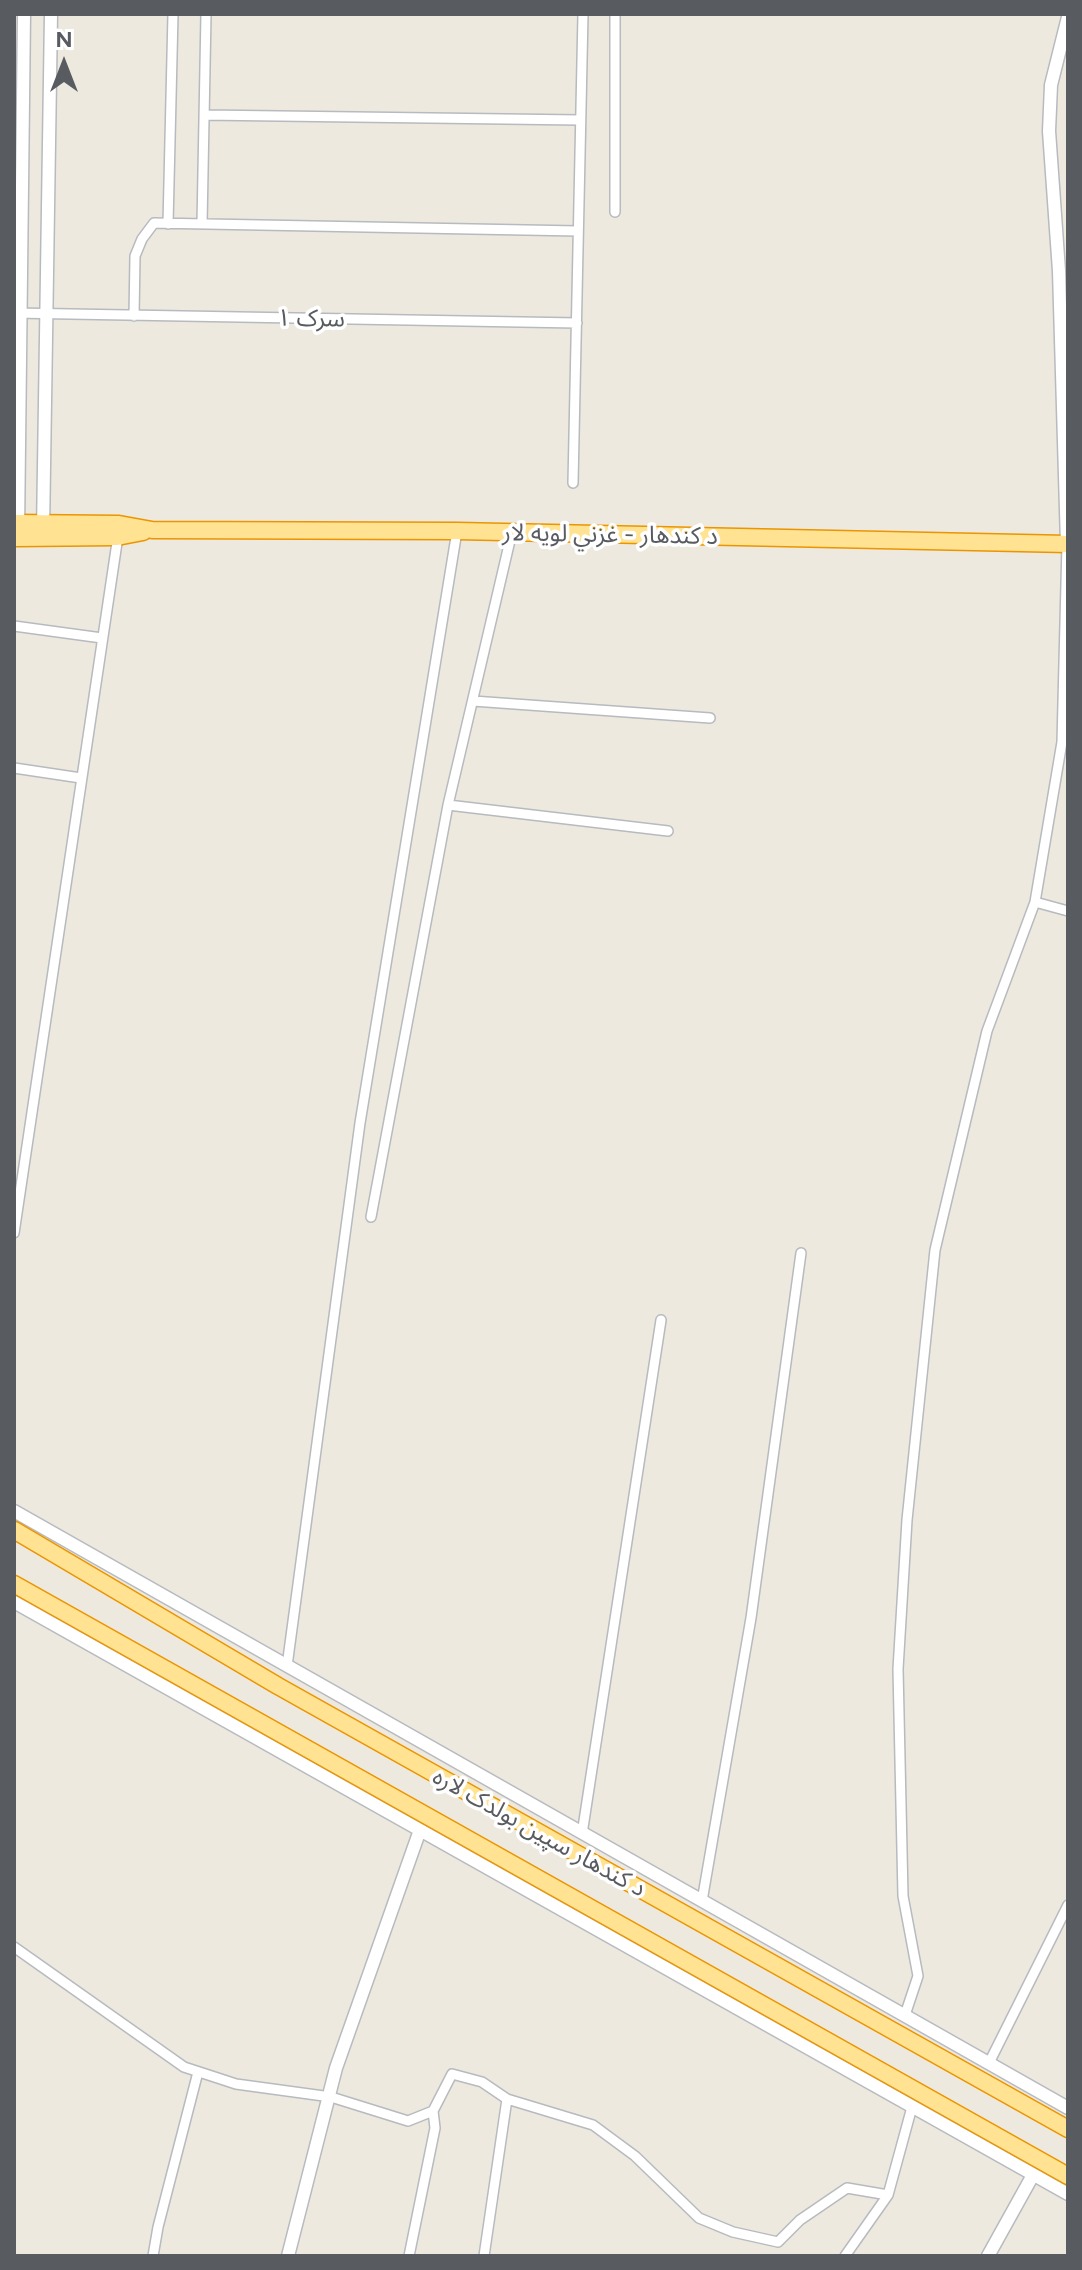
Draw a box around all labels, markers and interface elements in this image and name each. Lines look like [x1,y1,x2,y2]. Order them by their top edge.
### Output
north arrow [24,24,104,104]
text: N [55,26,73,53]
street label: سرک ۱ [277,304,345,334]
street label: د کندهار - غزني لويه لار [502,519,718,551]
street label: د کندهار سپین بولدک لاره [427,1762,651,1904]

